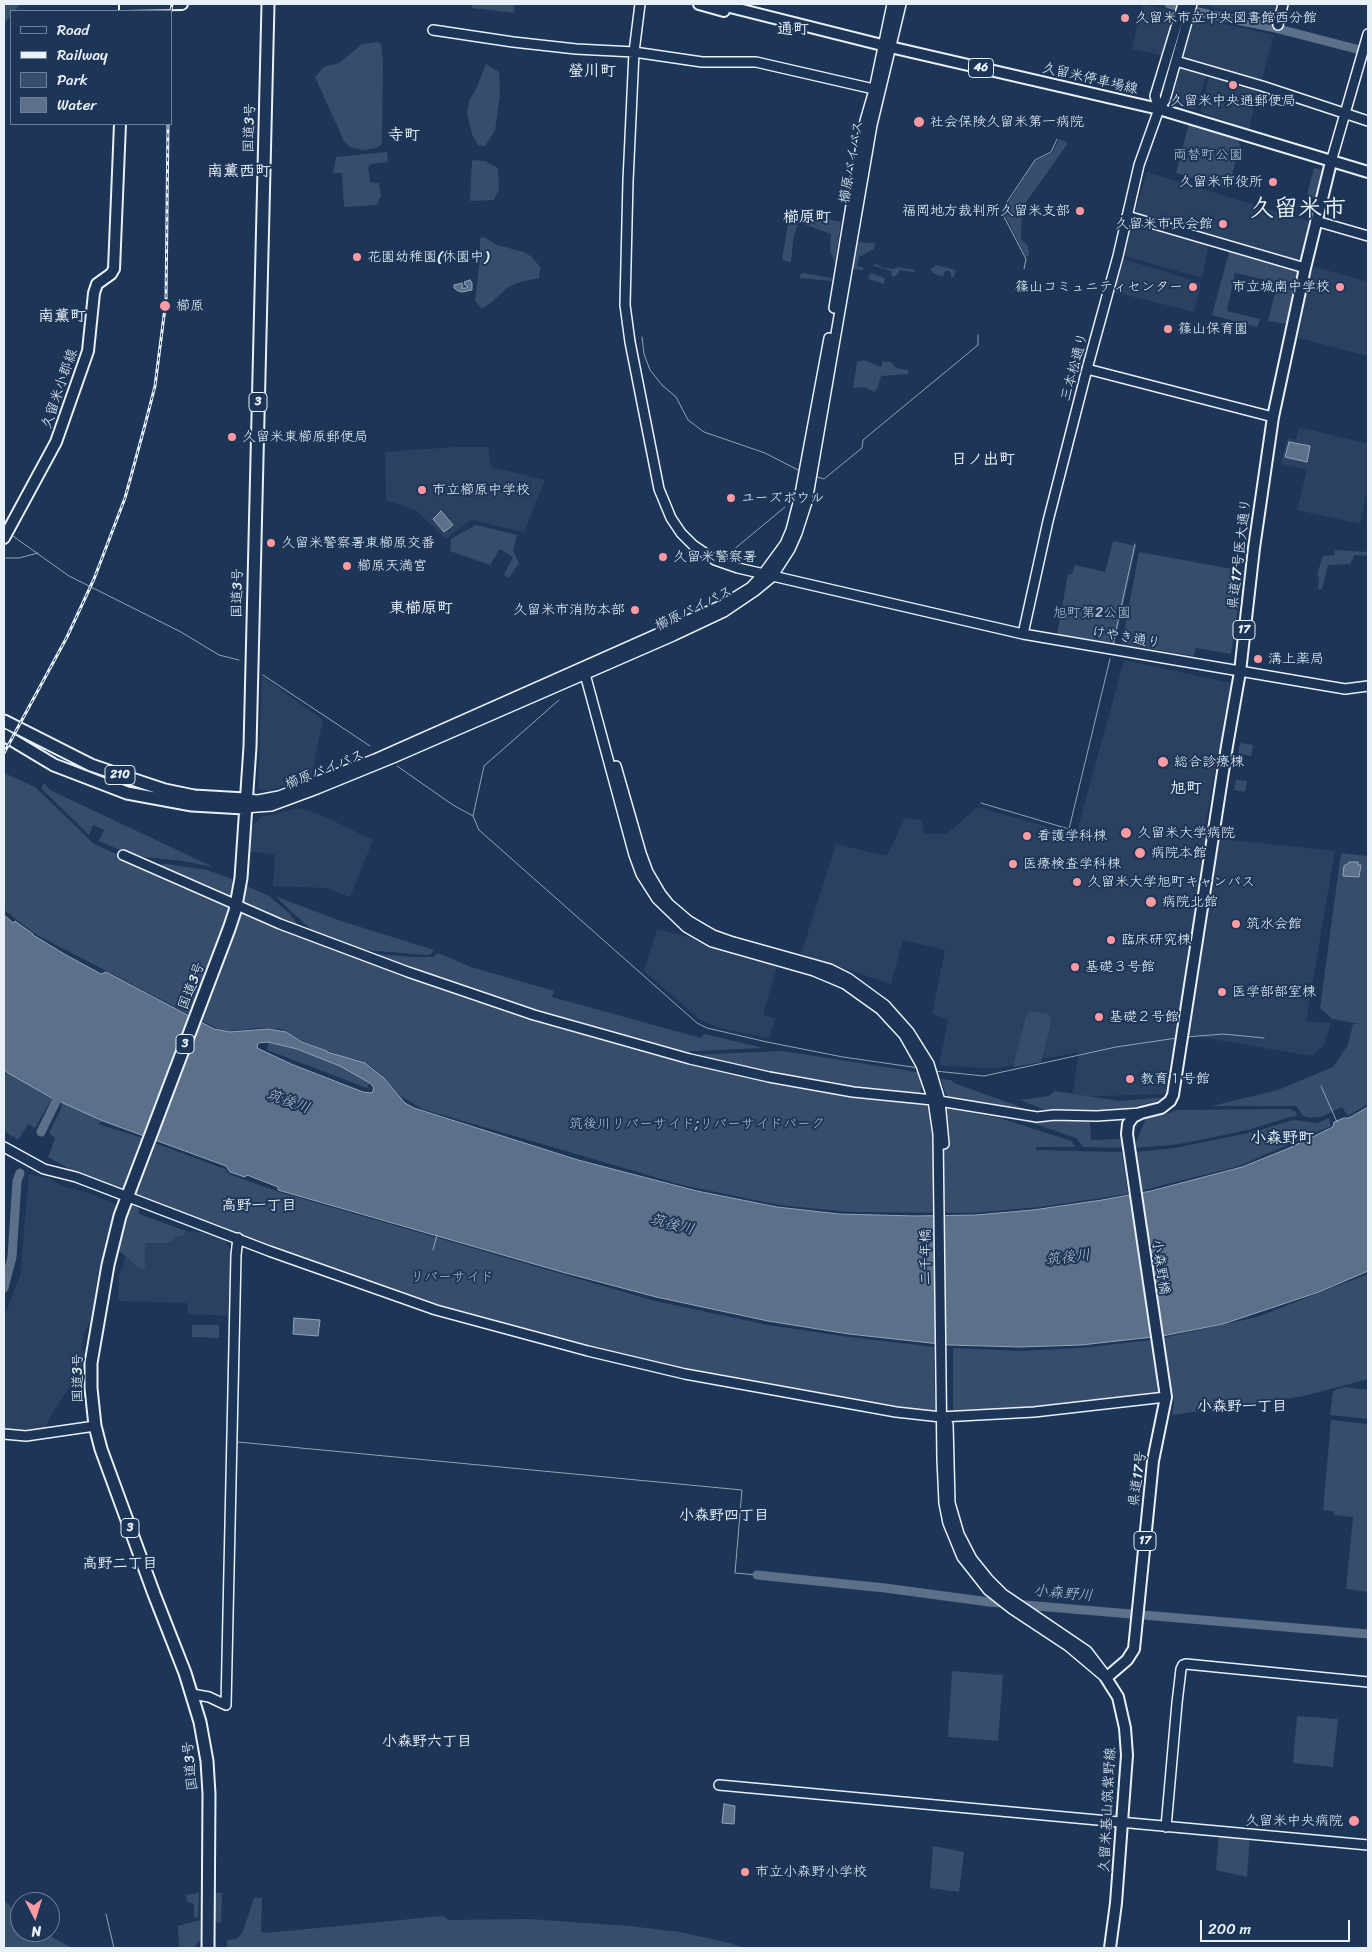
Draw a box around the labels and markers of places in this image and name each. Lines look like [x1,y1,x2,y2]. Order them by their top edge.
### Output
place label: 久留米市立中央図書館西分館 [1135,10,1317,26]
marker: 久留米市立中央図書館西分館 [1119,12,1131,24]
marker: 久留米中央通郵便局 [1227,79,1239,91]
place label: 久留米中央通郵便局 [1170,93,1296,109]
place label: 社会保険久留米第一病院 [930,114,1084,130]
marker: 社会保険久留米第一病院 [912,115,926,129]
place label: 久留米市役所 [1179,174,1263,190]
marker: 久留米市役所 [1267,176,1279,188]
place label: 福岡地方裁判所久留米支部 [902,203,1070,219]
marker: 福岡地方裁判所久留米支部 [1074,205,1086,217]
place label: 久留米市民会館 [1115,216,1213,232]
marker: 久留米市民会館 [1217,218,1229,230]
place label: 花園幼稚園(休園中) [367,249,489,265]
marker: 花園幼稚園(休園中) [351,251,363,263]
place label: 篠山コミュニティセンター [1015,279,1183,295]
place label: 市立城南中学校 [1232,279,1330,295]
marker: 篠山コミュニティセンター [1187,281,1199,293]
marker: 市立城南中学校 [1334,281,1346,293]
place label: 櫛原 [176,298,204,314]
marker: 櫛原 [158,299,172,313]
place label: 篠山保育園 [1178,321,1248,337]
marker: 篠山保育園 [1162,323,1174,335]
place label: 久留米東櫛原郵便局 [242,429,368,445]
marker: 久留米東櫛原郵便局 [226,431,238,443]
place label: 市立櫛原中学校 [432,482,530,498]
marker: 市立櫛原中学校 [416,484,428,496]
place label: ユーズボウル [741,490,824,506]
marker: ユーズボウル [725,492,737,504]
place label: 久留米警察署東櫛原交番 [281,535,435,551]
marker: 久留米警察署東櫛原交番 [265,537,277,549]
place label: 久留米警察署 [673,549,757,565]
marker: 久留米警察署 [657,551,669,563]
place label: 櫛原天満宮 [357,558,427,574]
marker: 櫛原天満宮 [341,560,353,572]
place label: 久留米市消防本部 [513,602,625,618]
marker: 久留米市消防本部 [629,604,641,616]
place label: 溝上薬局 [1268,651,1324,667]
marker: 溝上薬局 [1252,653,1264,665]
place label: 総合診療棟 [1174,754,1244,770]
marker: 総合診療棟 [1156,755,1170,769]
place label: 久留米大学病院 [1137,825,1235,841]
marker: 久留米大学病院 [1119,826,1133,840]
place label: 看護学科棟 [1037,828,1107,844]
marker: 看護学科棟 [1021,830,1033,842]
place label: 病院本館 [1151,845,1207,861]
marker: 病院本館 [1133,846,1147,860]
place label: 医療検査学科棟 [1023,856,1121,872]
marker: 医療検査学科棟 [1007,858,1019,870]
place label: 久留米大学旭町キャンパス [1087,874,1255,890]
marker: 久留米大学旭町キャンパス [1071,876,1083,888]
place label: 病院北館 [1162,894,1218,910]
marker: 病院北館 [1144,895,1158,909]
place label: 筑水会館 [1246,916,1302,932]
marker: 筑水会館 [1230,918,1242,930]
place label: 臨床研究棟 [1121,932,1191,948]
marker: 臨床研究棟 [1105,934,1117,946]
place label: 基礎３号館 [1085,959,1155,975]
marker: 基礎３号館 [1069,961,1081,973]
place label: 医学部部室棟 [1232,984,1316,1000]
marker: 医学部部室棟 [1216,986,1228,998]
place label: 基礎２号館 [1109,1009,1179,1025]
marker: 基礎２号館 [1093,1011,1105,1023]
place label: 教育１号館 [1140,1071,1210,1087]
marker: 教育１号館 [1124,1073,1136,1085]
place label: 久留米中央病院 [1245,1813,1343,1829]
marker: 久留米中央病院 [1347,1814,1361,1828]
place label: 市立小森野小学校 [755,1864,867,1880]
marker: 市立小森野小学校 [739,1866,751,1878]

